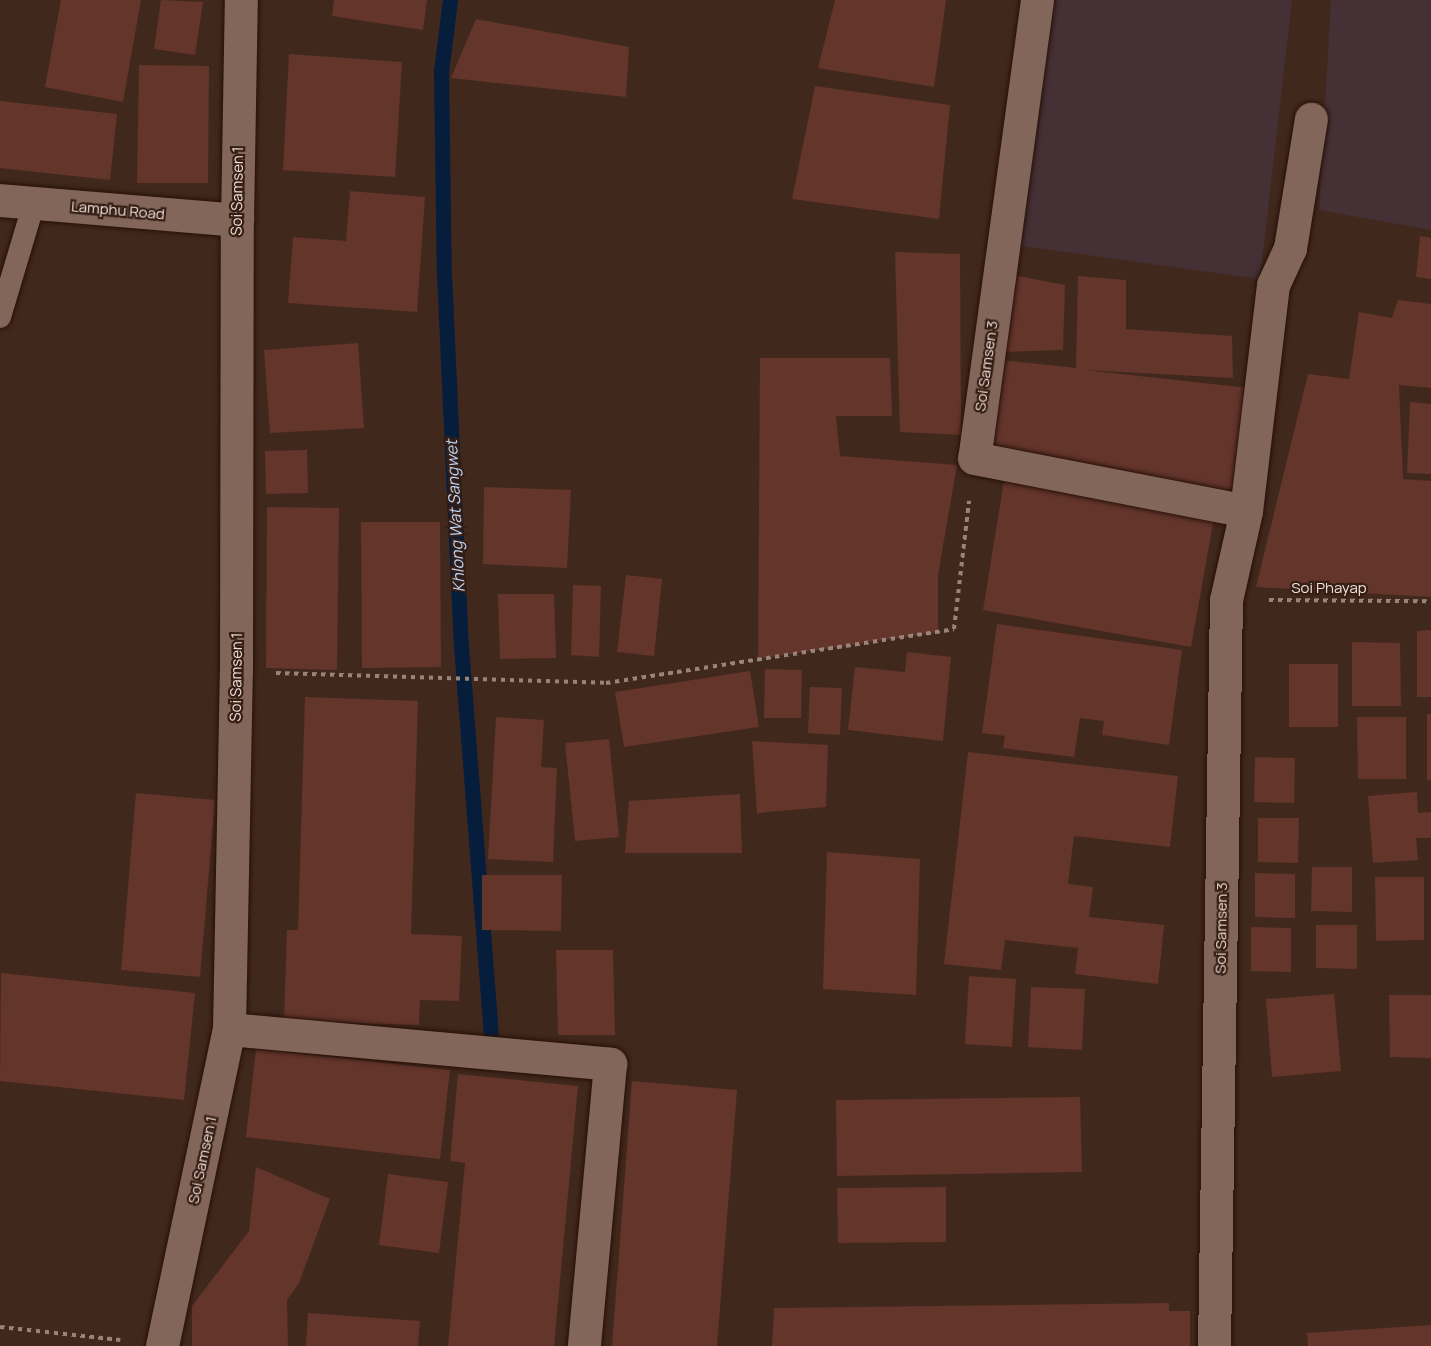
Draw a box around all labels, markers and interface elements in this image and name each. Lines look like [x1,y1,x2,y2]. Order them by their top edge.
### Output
street label: Soi Samsen 1 [227,146,247,236]
street label: Lamphu Road [70,197,166,223]
street label: Soi Samsen 3 [971,319,1001,413]
water label: Khlong Wat Sangwet [441,439,469,593]
street label: Soi Phayap [1291,579,1367,597]
street label: Soi Samsen 1 [226,632,246,722]
street label: Soi Samsen 3 [1211,882,1231,974]
street label: Soi Samsen 1 [184,1115,220,1205]

